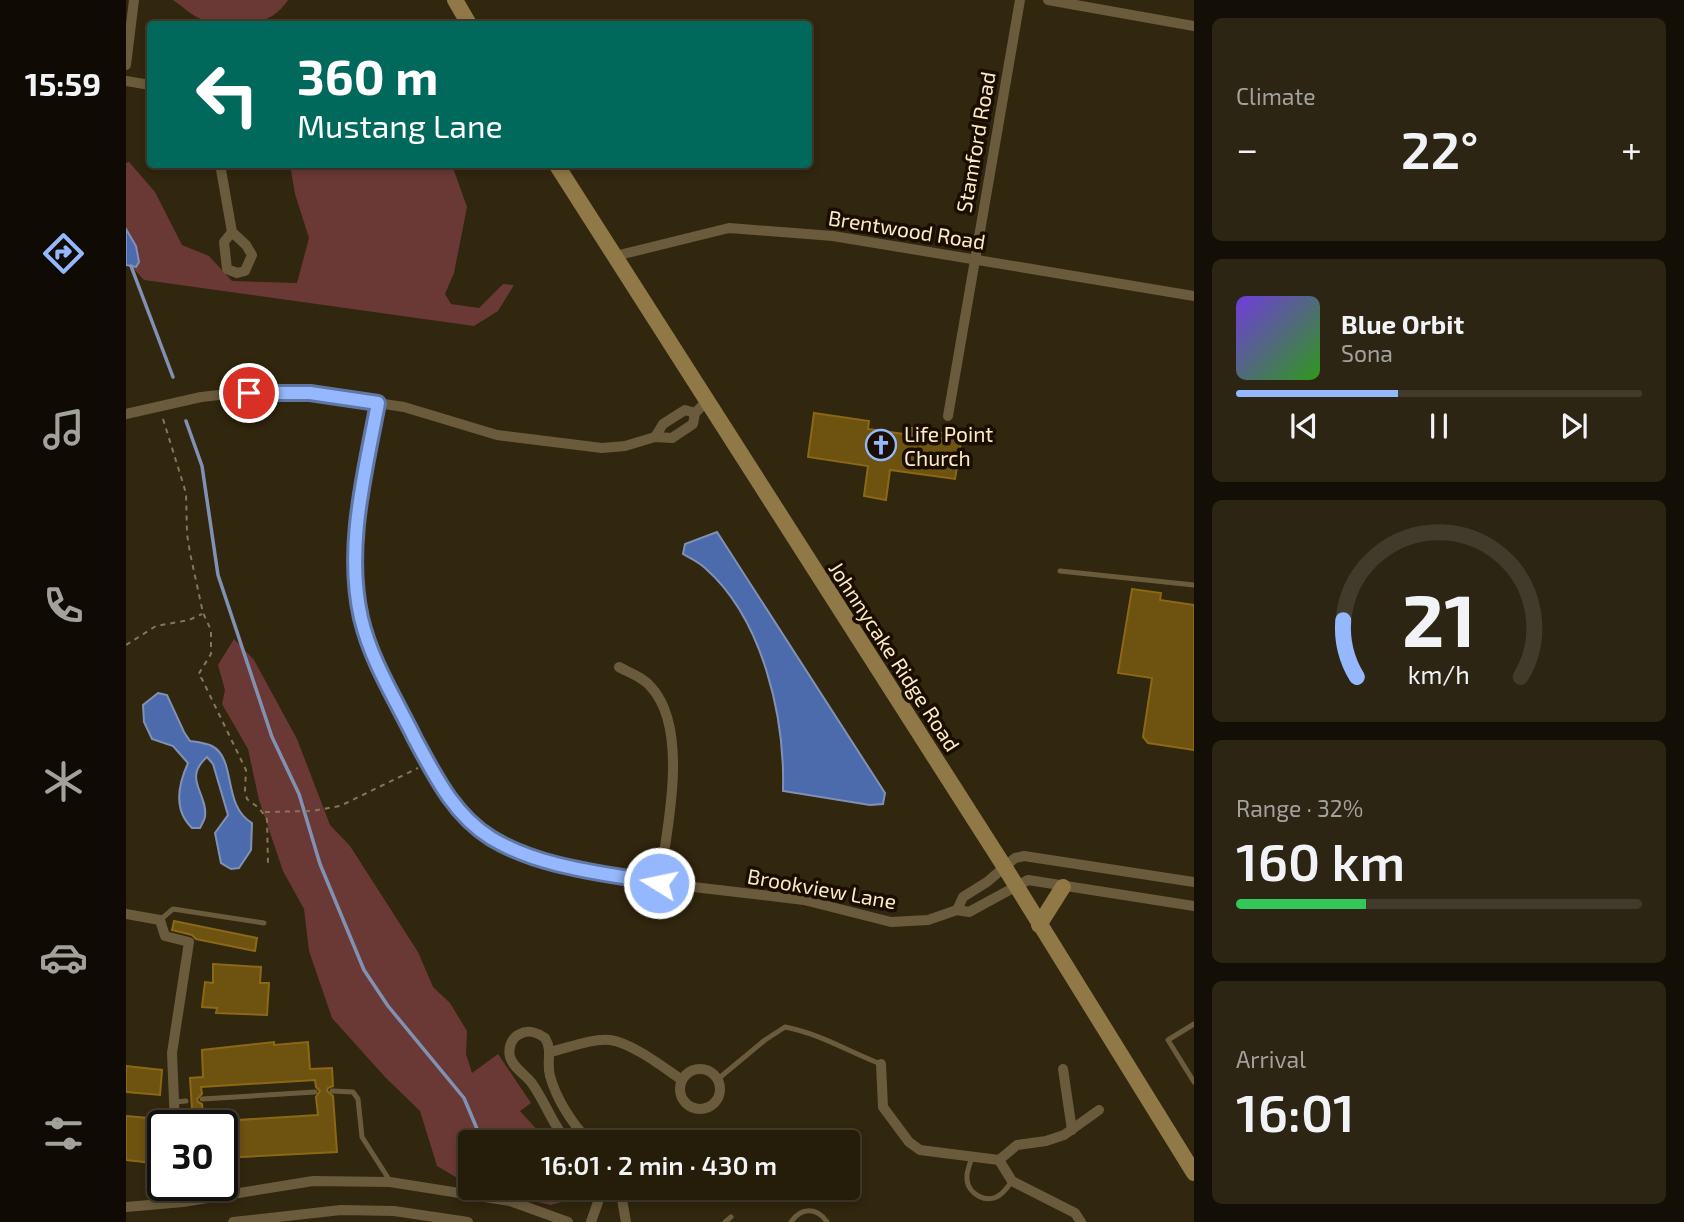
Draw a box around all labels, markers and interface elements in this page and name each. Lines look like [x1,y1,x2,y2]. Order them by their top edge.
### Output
text: 360 m [297,46,438,105]
icon: left [182,49,273,140]
text: 15:59 [25,64,101,102]
street label: Stamford Road [950,70,1000,214]
text: Climate [1236,82,1316,110]
text: Mustang Lane [297,106,503,144]
text: 22° [1401,117,1479,179]
text: − [1236,125,1258,171]
text: + [1621,125,1642,171]
street label: Brentwood Road [827,204,987,254]
icon: directions [39,229,88,278]
text: Blue Orbit [1341,308,1464,339]
text: Sona [1341,339,1393,367]
pin [219,363,279,423]
icon: arrive [230,374,268,412]
icon: music [39,405,88,454]
icon: previous [1285,407,1323,445]
icon: pause [1420,407,1458,445]
icon: next [1555,407,1593,445]
place label: Life Point Church [904,421,993,470]
church icon: Life Point Church [864,428,898,462]
street label: Johnnycake Ridge Road [824,557,966,755]
text: 21 [1402,574,1476,662]
icon: phone [39,581,88,630]
text: km/h [1408,659,1470,689]
icon: climate [39,757,88,806]
text: Range · 32% [1236,794,1363,822]
text: 160 km [1236,829,1405,891]
position arrow [622,846,696,920]
street label: Brookview Lane [746,863,898,913]
icon: car [39,933,88,982]
text: Arrival [1236,1045,1306,1073]
text: 16:01 [1236,1080,1355,1142]
icon: filters [39,1109,88,1158]
speed limit sign: 30 [147,1110,238,1201]
text: 16:01 · 2 min · 430 m [541,1149,777,1180]

